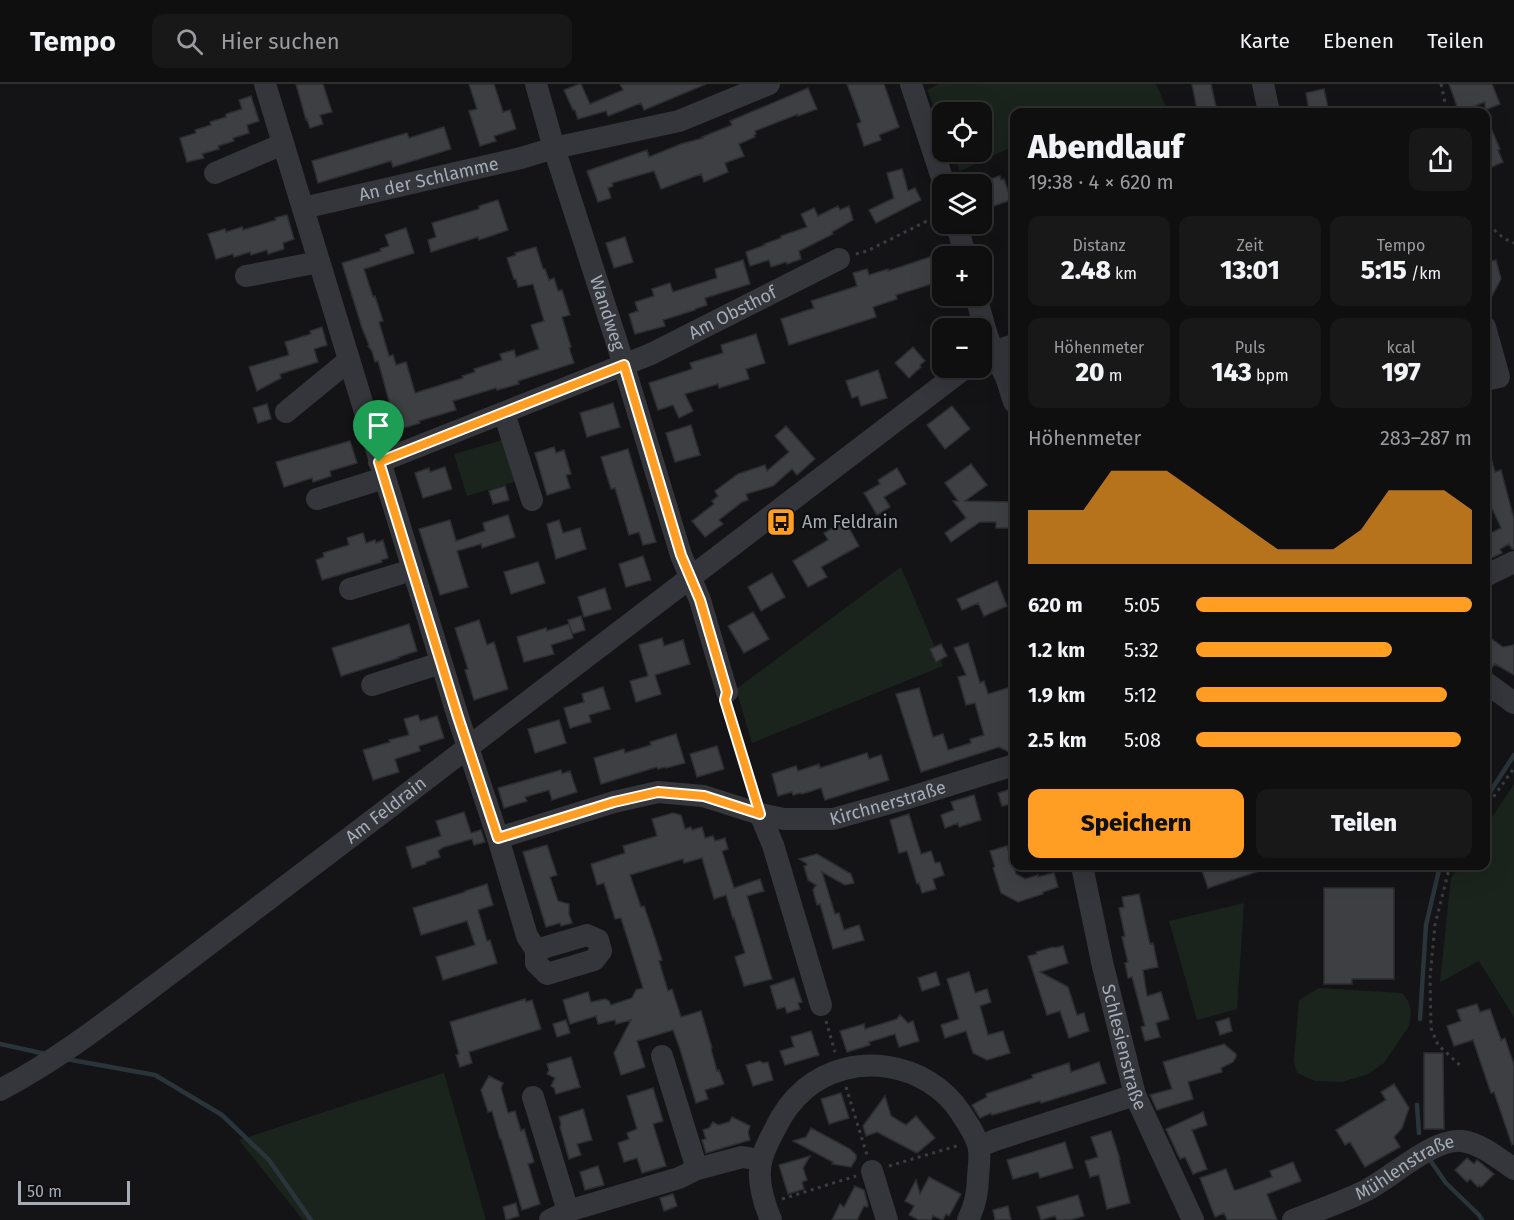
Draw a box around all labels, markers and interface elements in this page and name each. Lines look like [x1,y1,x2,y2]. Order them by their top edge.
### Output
search box [152,14,572,68]
text: Tempo [30,25,116,58]
icon: search [173,25,206,58]
text: Hier suchen [221,28,340,55]
text: Karte [1239,28,1290,54]
text: Ebenen [1323,28,1394,54]
text: Teilen [1427,28,1484,54]
map controls [932,102,992,378]
button: locate [932,102,992,162]
text: Abendlauf [1028,127,1183,167]
button: share [1409,128,1472,191]
street label: An der Schlamme [357,152,501,206]
text: 19:38 · 4 × 620 m [1028,170,1174,194]
button: layers [932,174,992,234]
text: Distanz [1072,236,1126,255]
text: Zeit [1236,236,1264,255]
text: Tempo [1377,236,1425,255]
button: + [932,246,992,306]
text: 2.48 [1061,255,1111,286]
text: 13:01 [1220,255,1280,286]
text: 5:15 [1361,255,1407,286]
text: km [1111,264,1137,283]
text: /km [1407,264,1441,283]
street label: Wandweg [585,273,630,354]
street label: Am Obsthof [685,281,782,344]
button: − [932,318,992,378]
text: Höhenmeter [1054,338,1144,357]
text: Puls [1235,338,1265,357]
text: kcal [1387,338,1415,357]
text: 20 [1076,357,1105,388]
text: 143 [1211,357,1252,388]
text: 197 [1381,357,1421,388]
text: m [1105,366,1123,385]
text: bpm [1252,366,1289,385]
pin [353,400,404,462]
icon: arrive [362,409,395,442]
text: Höhenmeter [1028,426,1141,450]
text: 283–287 m [1380,426,1472,450]
bus stop icon: Am Feldrain [765,506,797,538]
place label: Am Feldrain [802,511,898,533]
text: 620 m [1028,593,1083,617]
text: 5:05 [1124,593,1160,617]
text: 1.2 km [1028,638,1085,662]
text: 5:32 [1124,638,1159,662]
text: 1.9 km [1028,683,1086,707]
text: 5:12 [1124,683,1157,707]
text: 2.5 km [1028,728,1087,752]
text: 5:08 [1124,728,1161,752]
street label: Am Feldrain [341,772,431,848]
street label: Kirchnerstraße [827,776,949,830]
button: Speichern [1028,789,1244,858]
button: Teilen [1256,789,1472,858]
street label: Schlesienstraße [1097,982,1152,1114]
street label: Mühlenstraße [1352,1130,1456,1205]
scale bar [18,1178,130,1206]
text: 50 m [27,1182,62,1201]

